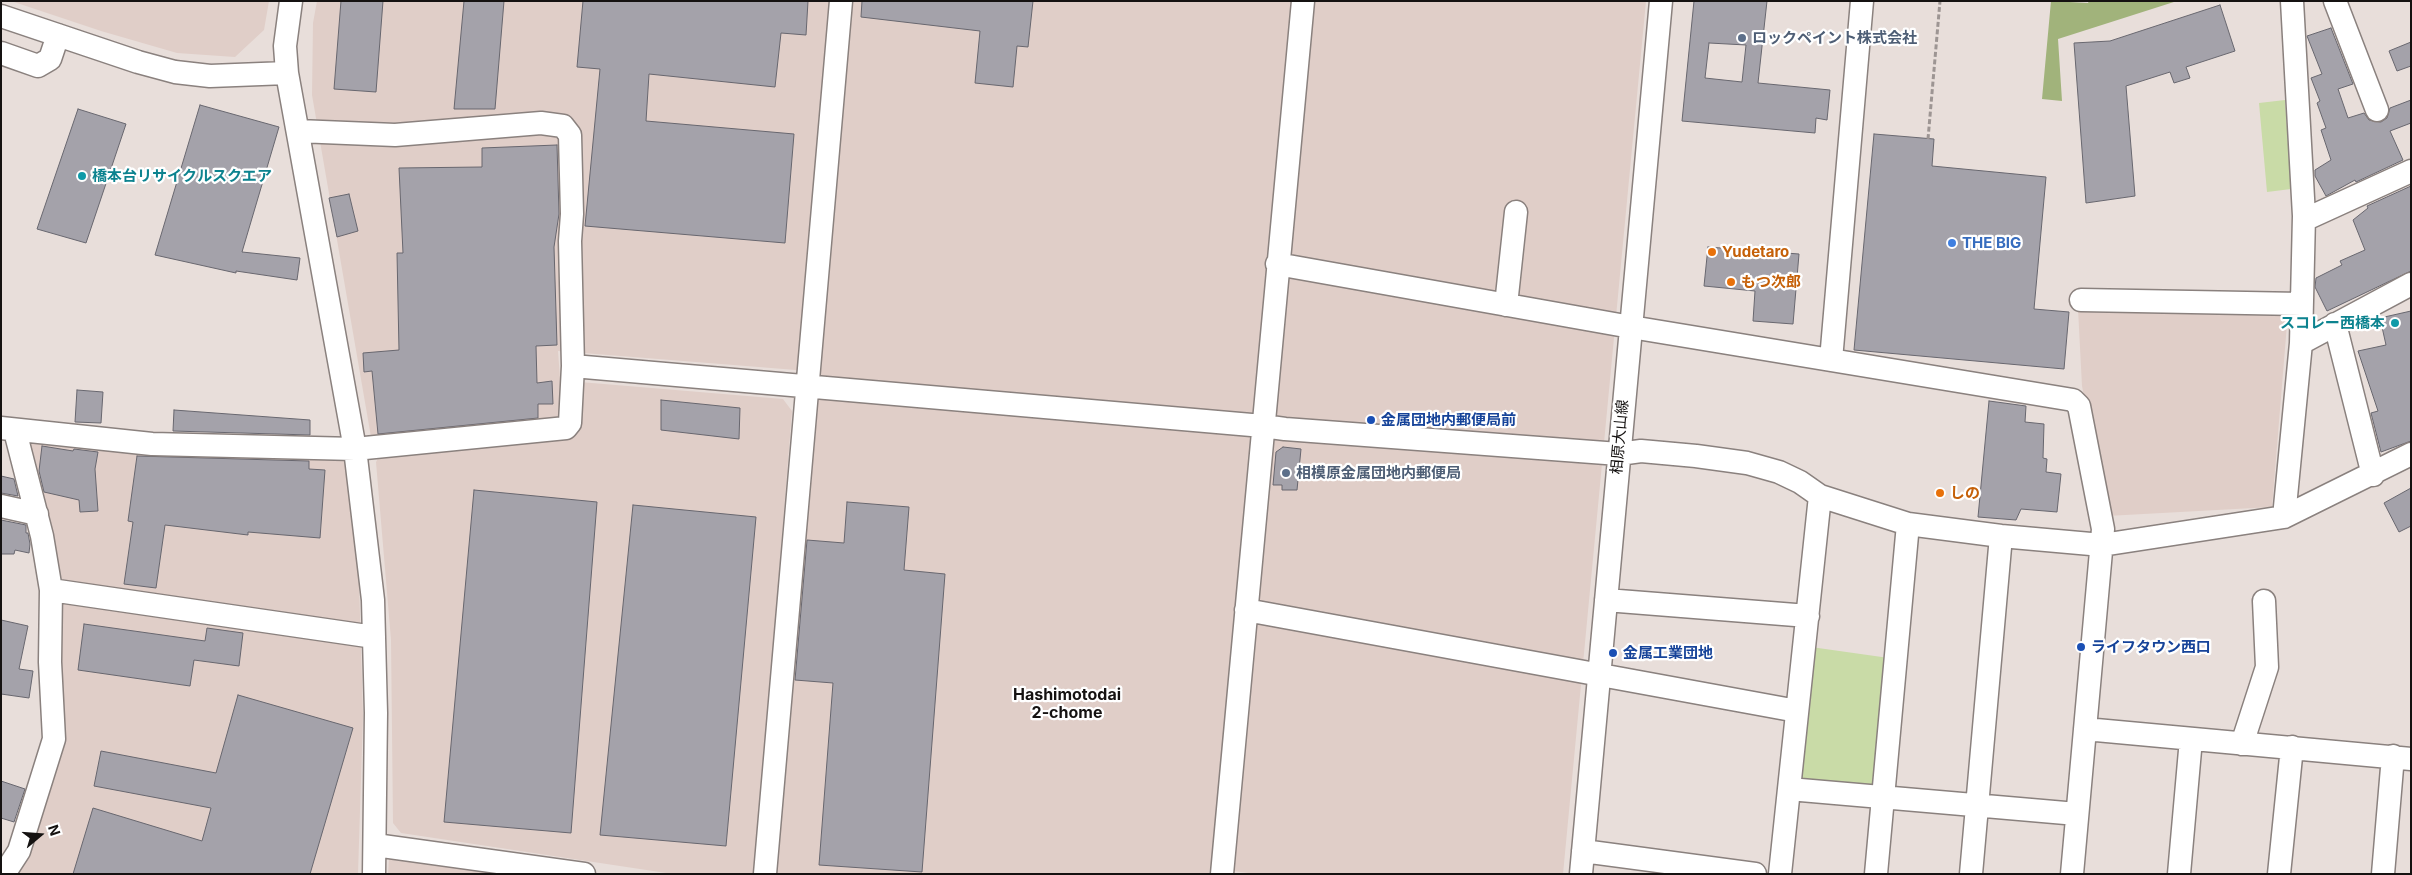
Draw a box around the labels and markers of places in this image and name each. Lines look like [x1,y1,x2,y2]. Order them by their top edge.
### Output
place label: ロックペイント株式会社 [1752,29,1917,47]
marker: ロックペイント株式会社 [1736,32,1748,44]
place label: 橋本台リサイクルスクエア [92,167,272,185]
marker: 橋本台リサイクルスクエア [76,170,88,182]
place label: THE BIG [1962,234,2021,252]
marker: THE BIG [1946,237,1958,249]
place label: Yudetaro [1722,243,1789,261]
marker: Yudetaro [1706,246,1718,258]
place label: もつ次郎 [1741,273,1801,291]
marker: もつ次郎 [1725,276,1737,288]
place label: スコレー西橋本 [2280,314,2385,332]
marker: スコレー西橋本 [2389,317,2401,329]
place label: 金属団地内郵便局前 [1381,411,1516,429]
marker: 金属団地内郵便局前 [1365,414,1377,426]
place label: 相模原金属団地内郵便局 [1296,464,1461,482]
marker: 相模原金属団地内郵便局 [1280,467,1292,479]
place label: しの [1950,484,1980,502]
marker: しの [1934,487,1946,499]
place label: ライフタウン西口 [2091,638,2211,656]
marker: ライフタウン西口 [2075,641,2087,653]
place label: 金属工業団地 [1623,644,1713,662]
marker: 金属工業団地 [1607,647,1619,659]

